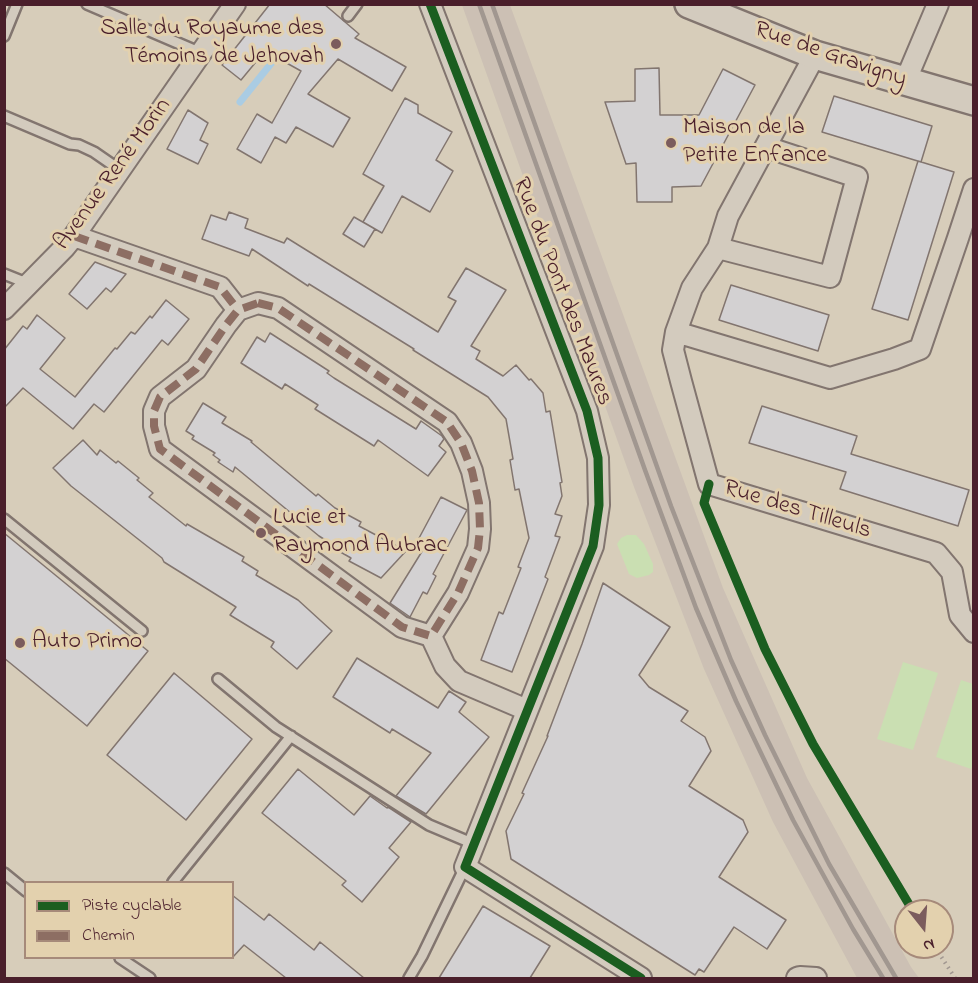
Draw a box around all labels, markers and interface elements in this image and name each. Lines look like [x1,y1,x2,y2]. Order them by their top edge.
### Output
place label: Salle du Royaume des Témoins de Jehovah [100,16,324,72]
street label: Rue de Gravigny [750,17,910,95]
marker: Salle du Royaume des Témoins de Jehovah [329,37,343,51]
street label: Avenue René Morin [49,93,179,257]
place label: Maison de la Petite Enfance [683,115,827,171]
marker: Maison de la Petite Enfance [664,136,678,150]
street label: Rue du Pont des Maures [504,174,618,410]
street label: Rue des Tilleuls [720,475,874,547]
place label: Lucie et Raymond Aubrac [273,505,447,561]
marker: Lucie et Raymond Aubrac [254,526,268,540]
place label: Auto Primo [32,629,142,657]
marker: Auto Primo [13,636,27,650]
legend [24,881,234,959]
text: Piste cyclable [82,893,182,919]
north arrow [894,899,954,959]
text: Chemin [82,923,135,949]
text: N [920,931,937,957]

